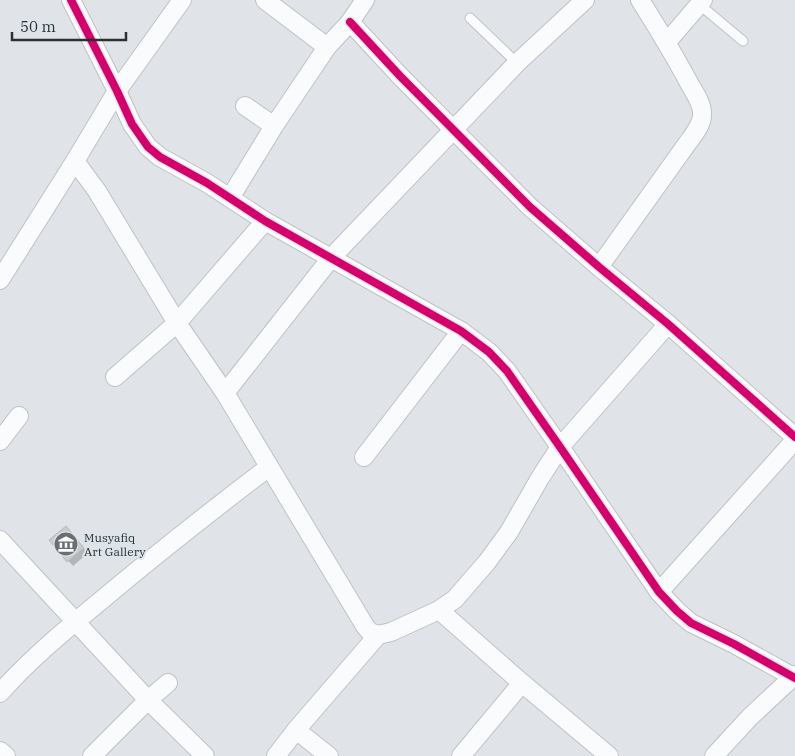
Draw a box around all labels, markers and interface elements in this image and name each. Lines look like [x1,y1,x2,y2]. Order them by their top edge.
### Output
scale bar [12,10,126,42]
text: 50 m [20,17,56,36]
place label: Musyafiq Art Gallery [84,530,146,559]
museum icon: Musyafiq Art Gallery [53,531,79,557]

